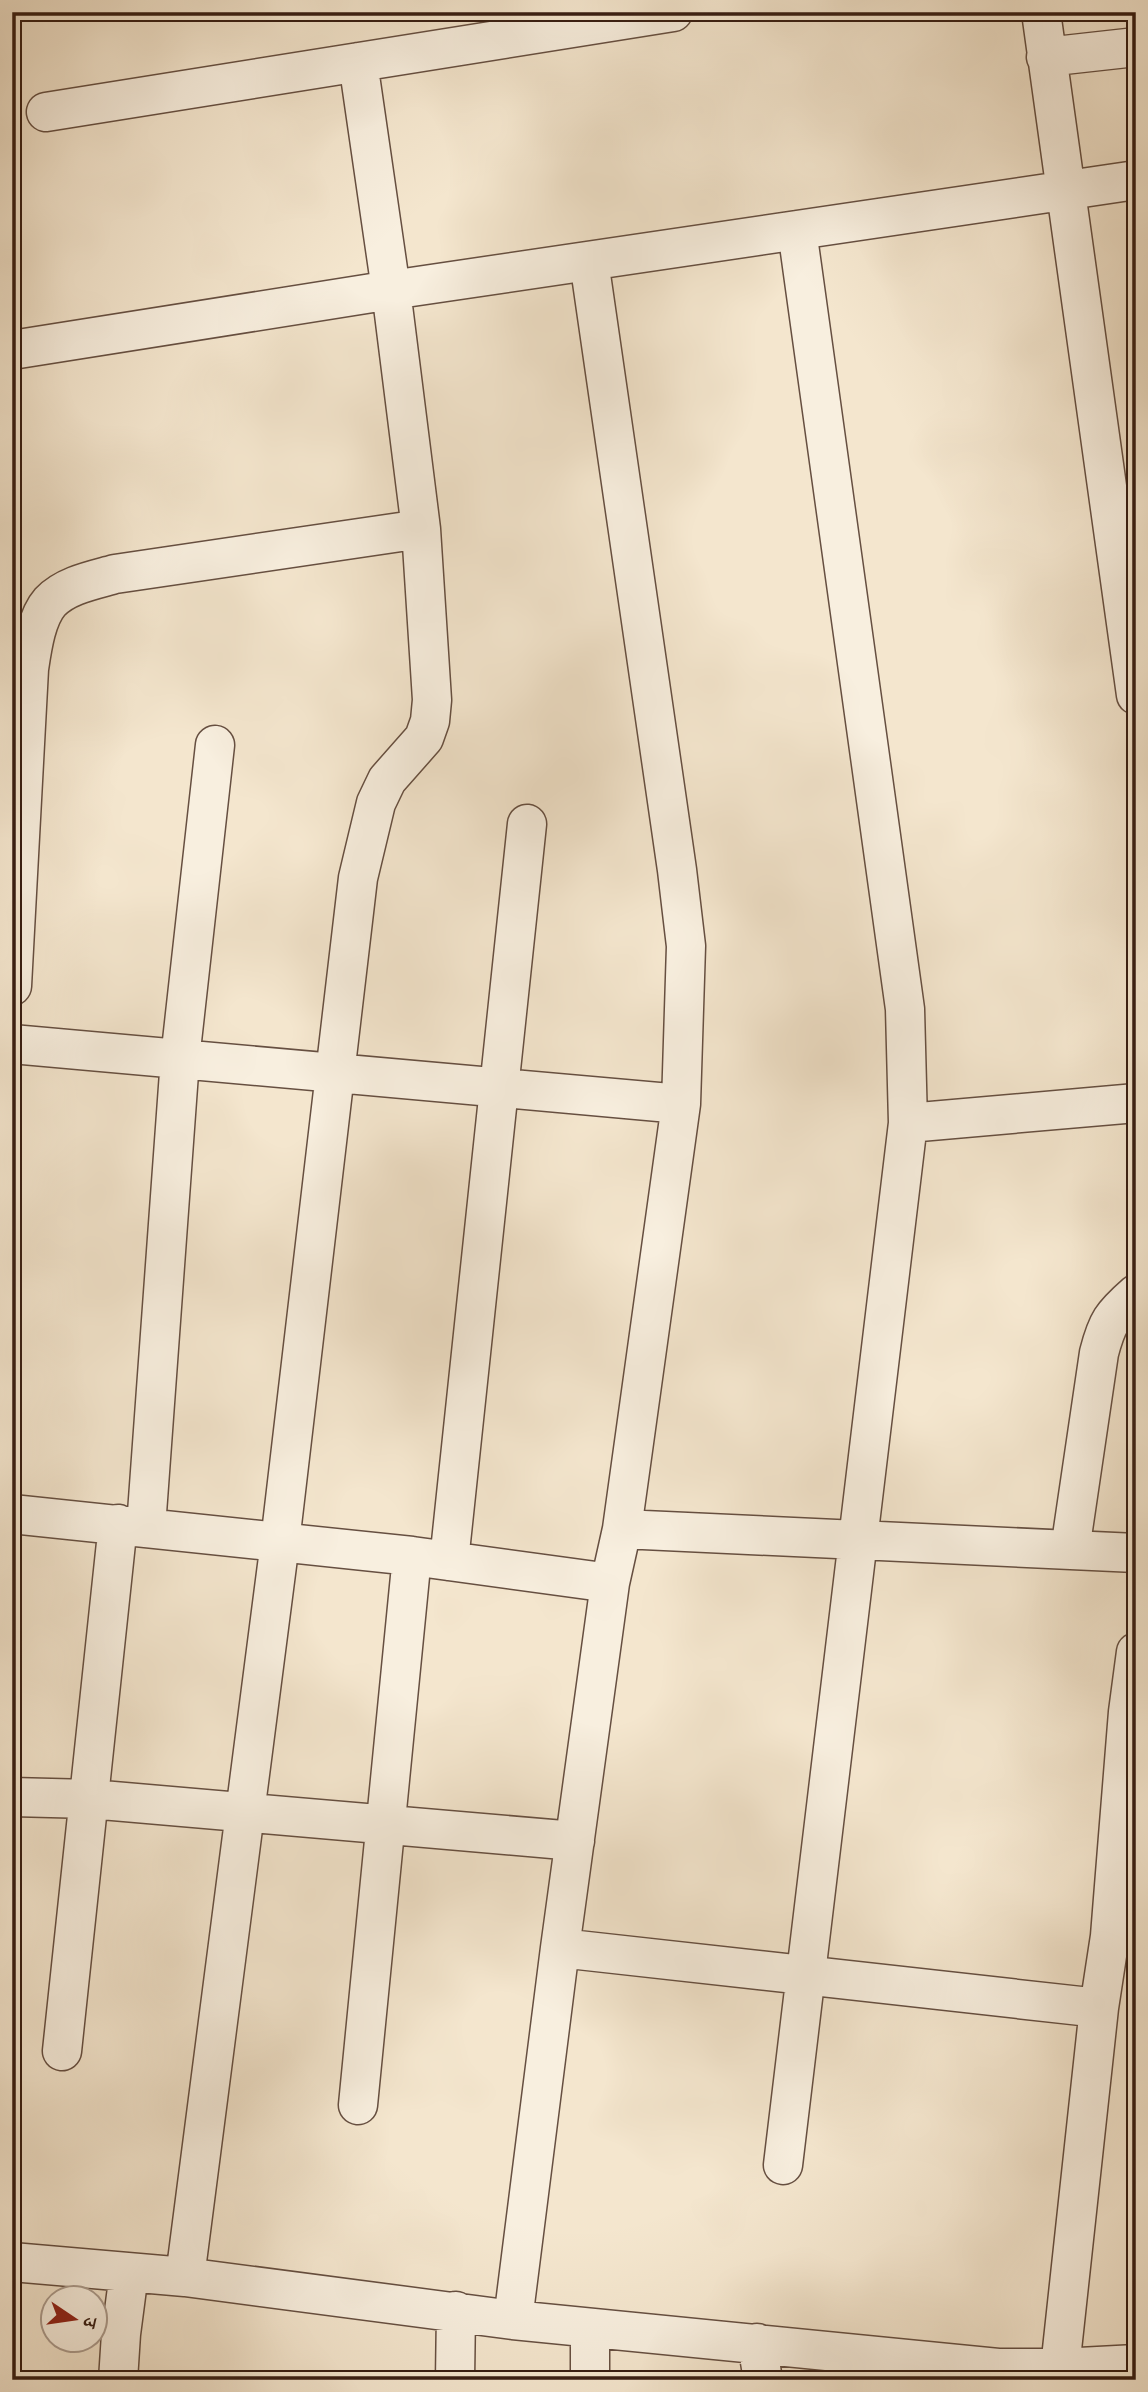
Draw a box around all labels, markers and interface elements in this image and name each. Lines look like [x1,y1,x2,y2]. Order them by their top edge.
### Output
north arrow [38,2284,108,2354]
text: उ [77,2313,103,2331]

